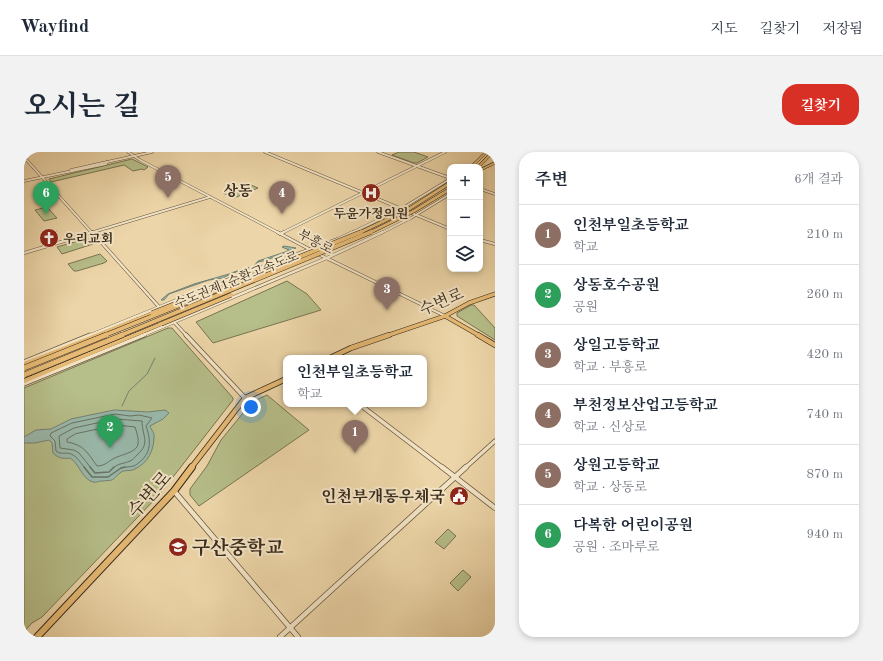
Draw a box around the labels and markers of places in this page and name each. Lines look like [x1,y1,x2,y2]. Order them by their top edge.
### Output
pin: 5 [155,165,181,198]
pin: 6 [33,181,59,214]
pin: 4 [269,181,295,214]
hospital icon: 두윤가정의원 [360,182,382,204]
place label: 두윤가정의원 [333,206,409,221]
church icon: 우리교회 [38,227,60,249]
place label: 우리교회 [63,231,113,246]
pin: 3 [374,277,400,310]
pin: 2 [97,415,123,448]
pin: 1 [342,420,368,453]
public building icon: 인천부개동우체국 [448,485,470,507]
place label: 인천부개동우체국 [321,487,446,506]
school or university icon: 구산중학교 [167,536,189,558]
place label: 구산중학교 [192,537,284,559]

